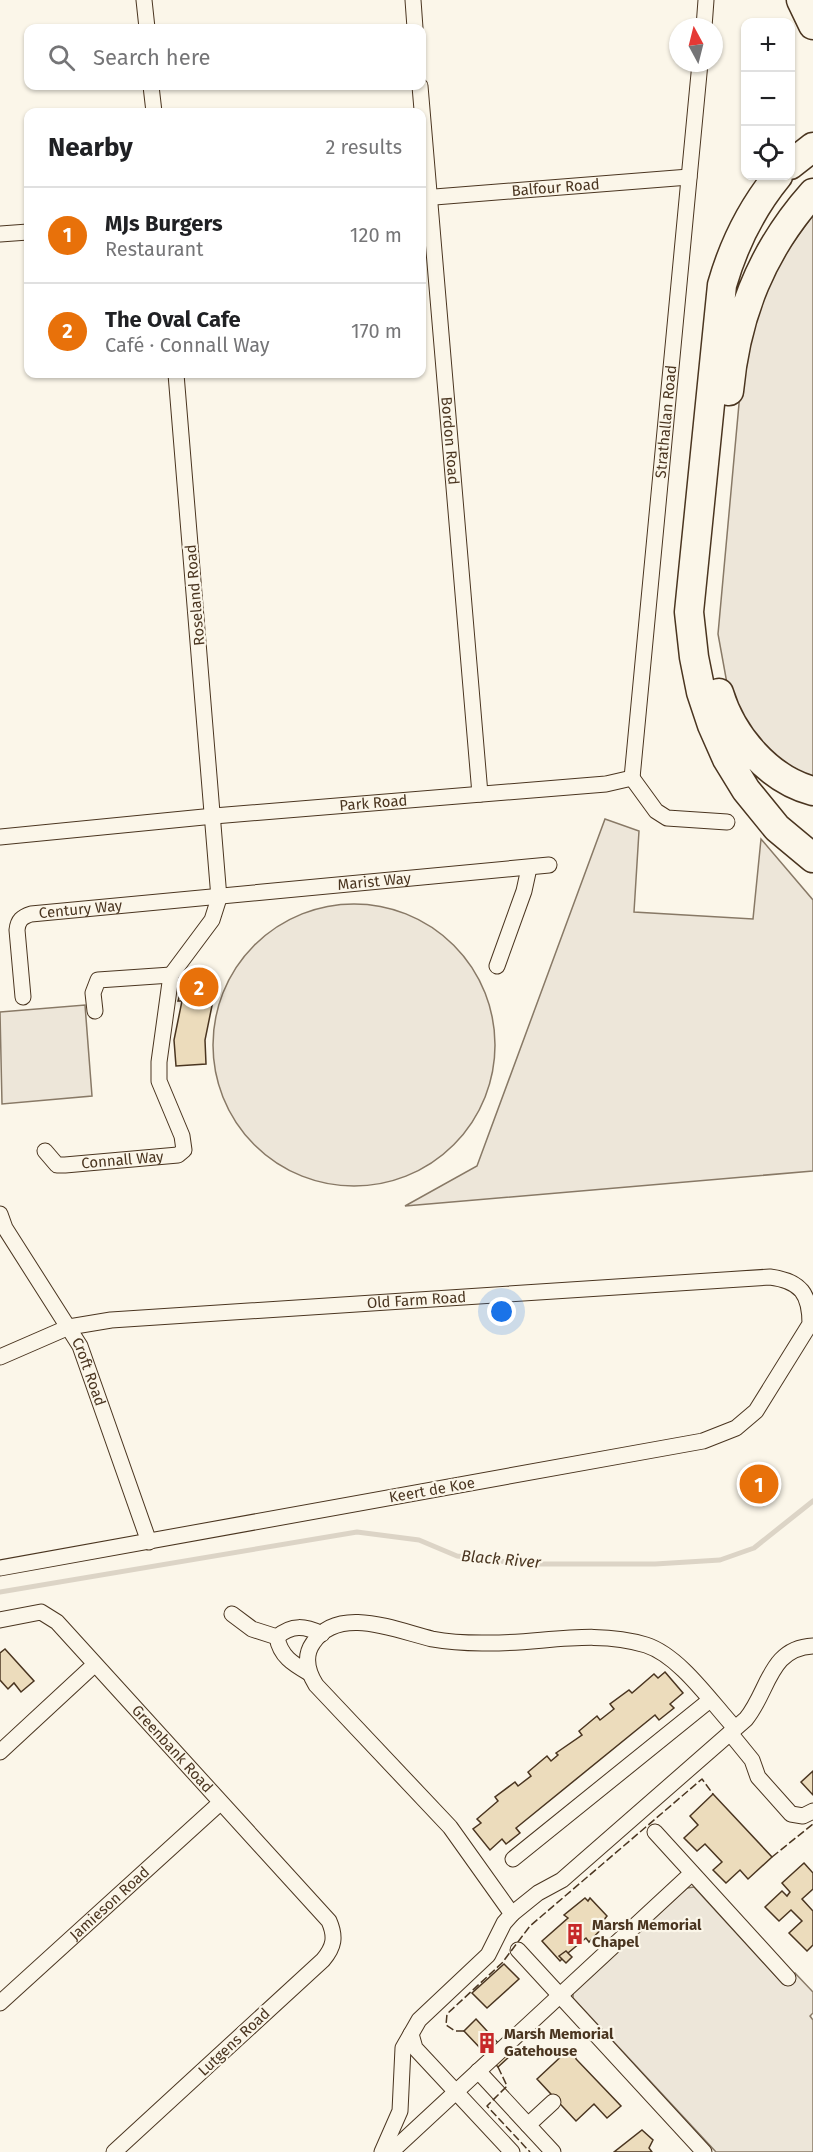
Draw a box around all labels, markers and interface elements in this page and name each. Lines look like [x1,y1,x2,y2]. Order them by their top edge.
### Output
north arrow [669,18,723,72]
map controls [741,18,795,180]
button: + [741,18,795,72]
search box [24,24,426,90]
icon: search [45,41,78,74]
text: Search here [93,44,211,71]
button: − [741,72,795,126]
button: locate [741,126,795,180]
text: Nearby [48,132,133,163]
text: 2 results [325,135,402,159]
street label: Balfour Road [511,175,600,200]
text: MJs Burgers [105,210,223,237]
text: 1 [63,223,72,247]
text: 120 m [350,223,402,247]
text: Restaurant [105,237,203,261]
text: The Oval Cafe [105,306,241,333]
text: 2 [62,319,73,343]
text: 170 m [351,319,402,343]
text: Café · Connall Way [105,333,270,357]
street label: Strathallan Road [652,364,680,479]
street label: Bordon Road [437,396,463,486]
street label: Roseland Road [182,544,208,646]
street label: Park Road [339,791,408,815]
street label: Marist Way [337,869,412,894]
street label: Century Way [38,896,124,922]
pin: 2 [180,964,218,1010]
street label: Connall Way [80,1147,165,1173]
street label: Old Farm Road [366,1288,467,1312]
your location [487,1297,516,1326]
street label: Croft Road [68,1334,109,1408]
pin: 1 [740,1462,778,1506]
street label: Keert de Koe [388,1474,476,1506]
water label: Black River [460,1546,542,1572]
street label: Greenbank Road [128,1701,217,1796]
street label: Jamieson Road [66,1863,153,1944]
place label: Marsh Memorial Chapel [592,1916,702,1951]
building icon: Marsh Memorial Chapel [563,1922,587,1946]
street label: Lutgens Road [194,2004,274,2080]
place label: Marsh Memorial Gatehouse [504,2025,614,2060]
building icon: Marsh Memorial Gatehouse [475,2031,499,2055]

